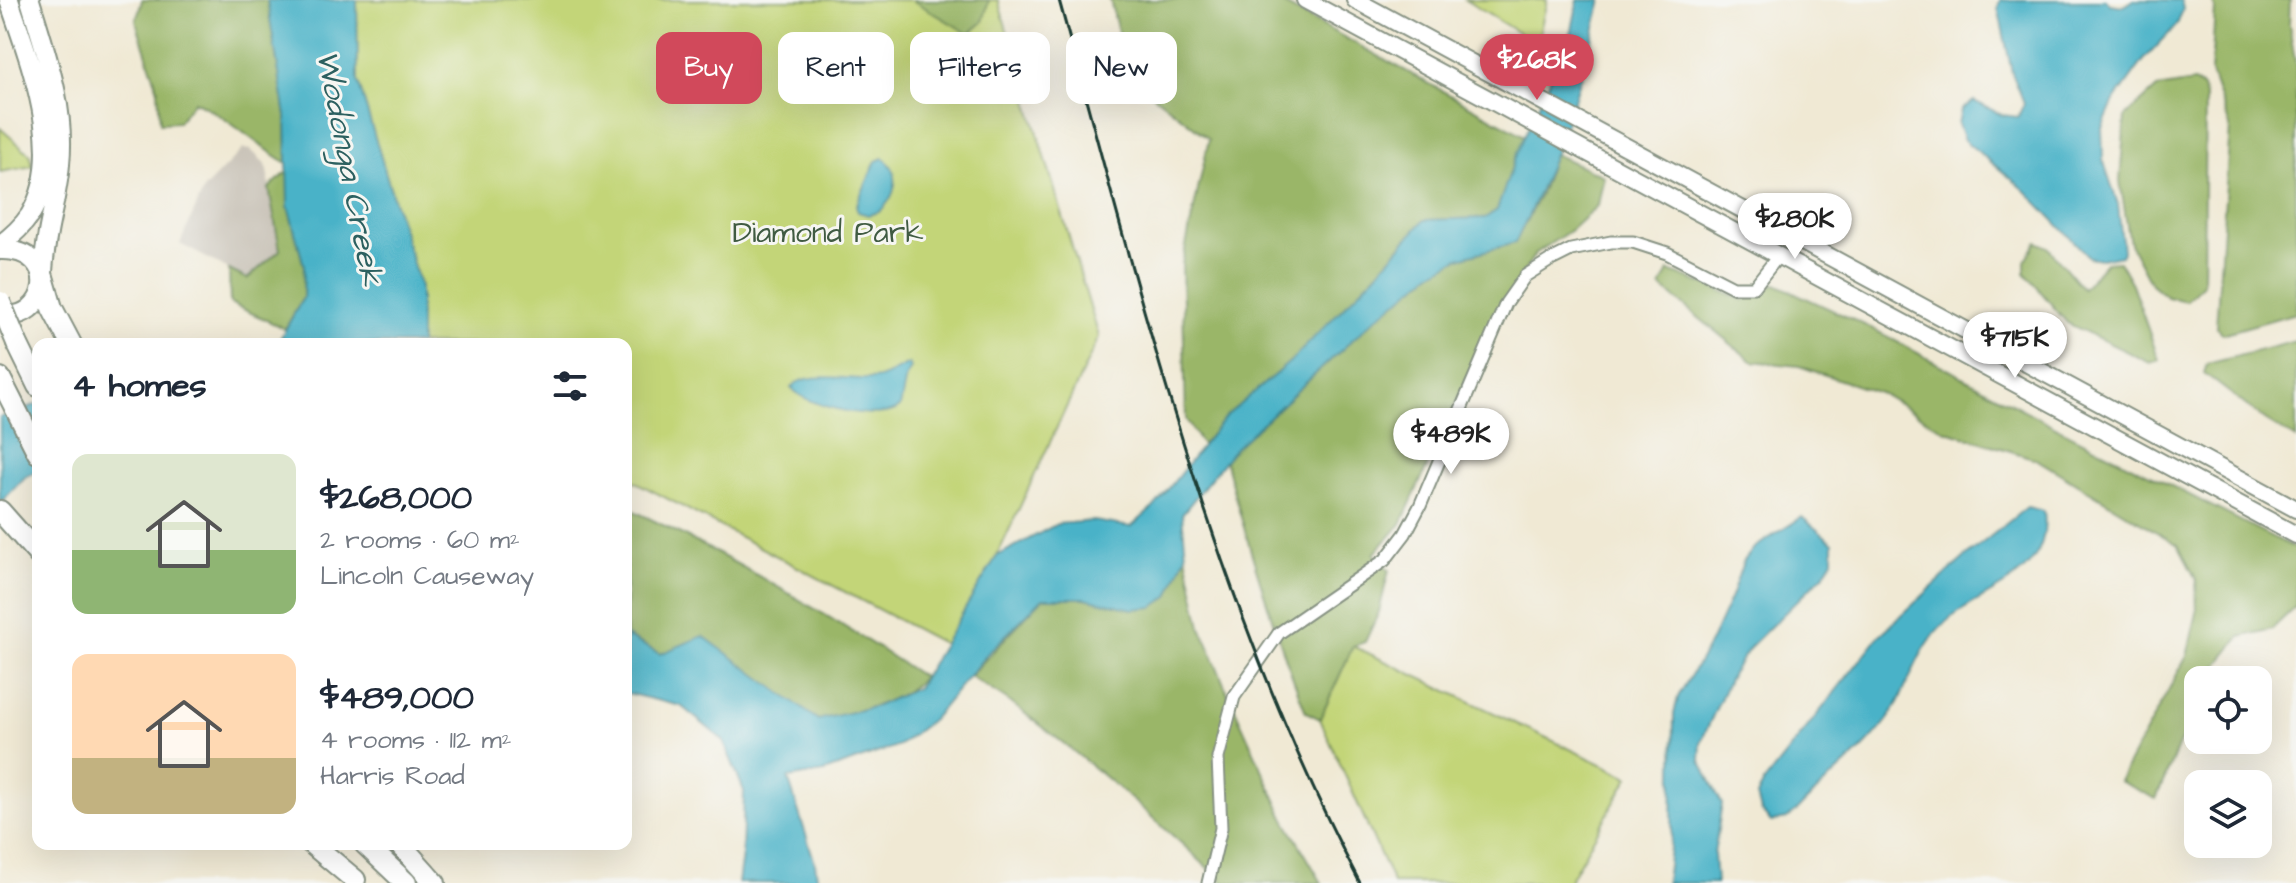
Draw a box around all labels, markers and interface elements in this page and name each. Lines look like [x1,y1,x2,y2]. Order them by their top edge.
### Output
chip: Buy [656,32,762,104]
chip: Rent [778,32,894,104]
chip: Filters [910,32,1050,104]
chip: New [1066,32,1177,104]
pin: $268K [1481,34,1593,102]
text: $268K [1498,42,1576,78]
water label: Wodonga Creek [303,47,394,291]
pin: $280K [1739,193,1851,261]
text: $280K [1756,201,1834,237]
park label: Diamond Park [732,212,924,254]
pin: $715K [1959,312,2071,380]
text: $715K [1981,320,2049,356]
text: 4 homes [72,362,207,410]
icon: filters [548,364,592,408]
pin: $489K [1395,408,1507,476]
text: $489K [1411,416,1491,452]
text: $268,000 [320,474,472,522]
icon: home [136,486,232,582]
text: 2 rooms · 60 m² [320,522,520,558]
text: Lincoln Causeway [320,558,534,594]
map controls [2184,666,2272,858]
button: locate [2184,666,2272,754]
text: $489,000 [320,674,474,722]
icon: home [136,686,232,782]
text: 4 rooms · 112 m² [320,722,511,758]
text: Harris Road [320,758,465,794]
button: layers [2184,770,2272,858]

